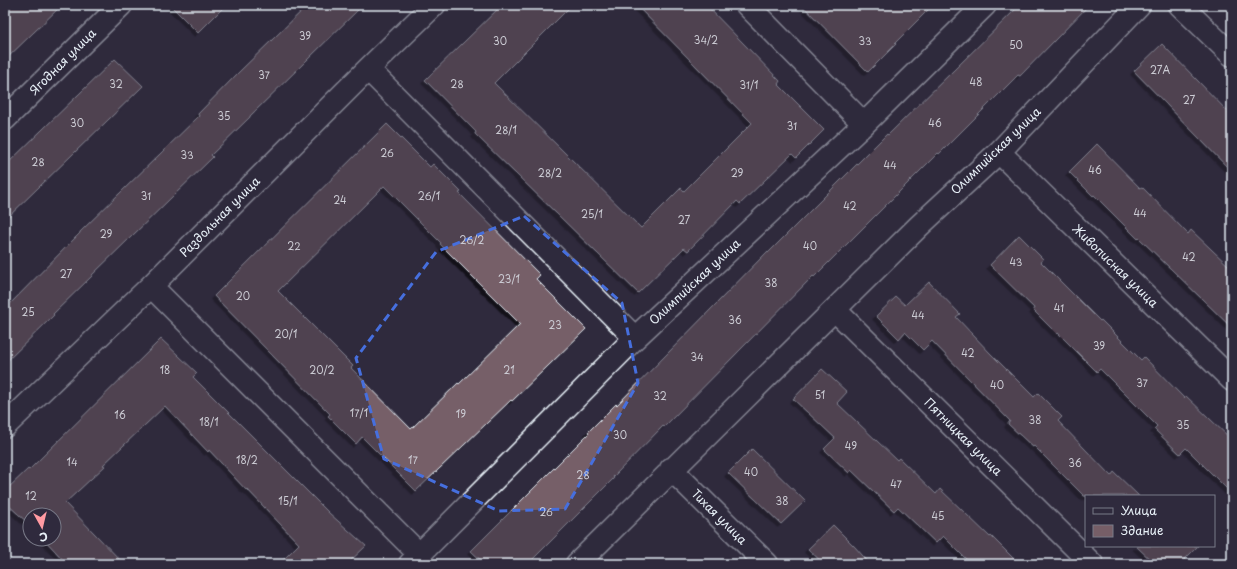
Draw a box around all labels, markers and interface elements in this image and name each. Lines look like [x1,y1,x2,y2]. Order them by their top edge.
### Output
street label: Ягодная улица [25,24,100,99]
house number: 39 [299,28,311,43]
house number: 34/2 [694,32,718,47]
house number: 30 [493,33,507,48]
house number: 33 [858,33,872,48]
house number: 50 [1009,37,1023,52]
house number: 27А [1150,62,1170,77]
house number: 37 [258,67,271,82]
house number: 48 [970,74,982,89]
house number: 32 [109,76,123,91]
house number: 28 [450,76,464,91]
house number: 31/1 [739,77,759,92]
house number: 27 [1183,92,1196,107]
street label: Олимпийская улица [946,102,1045,198]
house number: 35 [218,108,230,123]
house number: 30 [70,115,84,130]
house number: 46 [928,115,942,130]
house number: 31 [787,118,797,133]
house number: 28/1 [495,122,517,137]
house number: 26 [380,145,394,160]
house number: 33 [180,147,194,162]
house number: 28 [31,154,45,169]
house number: 44 [883,157,897,172]
house number: 46 [1088,162,1102,177]
house number: 28/2 [538,165,562,180]
house number: 29 [731,165,744,180]
street label: Раздольная улица [175,172,264,261]
house number: 31 [141,188,151,203]
house number: 26/1 [418,188,440,203]
house number: 24 [333,192,347,207]
house number: 42 [843,198,857,213]
house number: 44 [1133,205,1147,220]
house number: 25/1 [581,206,603,221]
house number: 27 [678,212,691,227]
street label: Живописная улица [1069,219,1163,311]
house number: 29 [100,226,113,241]
house number: 26/2 [460,232,484,247]
street label: Олимпийская улица [645,234,744,329]
house number: 22 [287,238,301,253]
house number: 40 [803,238,817,253]
house number: 42 [1182,249,1196,264]
house number: 43 [1010,254,1023,269]
house number: 27 [60,266,73,281]
house number: 23/1 [498,271,520,286]
house number: 38 [765,275,777,290]
house number: 20 [236,288,250,303]
house number: 41 [1054,300,1064,315]
house number: 25 [21,304,35,319]
house number: 44 [911,307,925,322]
house number: 36 [728,312,742,327]
house number: 23 [548,317,562,332]
house number: 20/1 [275,326,297,341]
house number: 39 [1093,338,1105,353]
house number: 42 [961,345,975,360]
house number: 34 [690,349,704,364]
house number: 18 [160,362,170,377]
house number: 20/2 [309,362,335,377]
house number: 21 [503,362,515,377]
house number: 37 [1136,375,1149,390]
house number: 40 [990,377,1004,392]
house number: 51 [815,387,825,402]
house number: 32 [653,388,667,403]
street label: Пятницкая улица [921,393,1007,480]
house number: 17/1 [350,405,368,420]
house number: 19 [456,406,466,421]
house number: 16 [114,407,126,422]
house number: 38 [1029,412,1041,427]
house number: 18/1 [199,414,219,429]
house number: 35 [1177,417,1189,432]
house number: 30 [613,427,627,442]
house number: 49 [845,438,857,453]
house number: 18/2 [236,452,258,467]
house number: 17 [408,452,419,467]
house number: 14 [66,454,78,469]
house number: 36 [1068,455,1082,470]
house number: 40 [744,464,758,479]
house number: 28 [576,467,590,482]
house number: 47 [890,476,903,491]
street label: Тихая улица [688,484,752,548]
house number: 12 [25,488,37,503]
house number: 15/1 [278,493,298,508]
house number: 38 [776,493,788,508]
legend [1085,495,1215,547]
text: Улица [1121,501,1157,519]
house number: 26 [539,504,553,519]
north arrow [22,507,62,547]
house number: 45 [932,508,944,523]
text: Здание [1121,521,1163,539]
text: С [38,528,49,546]

